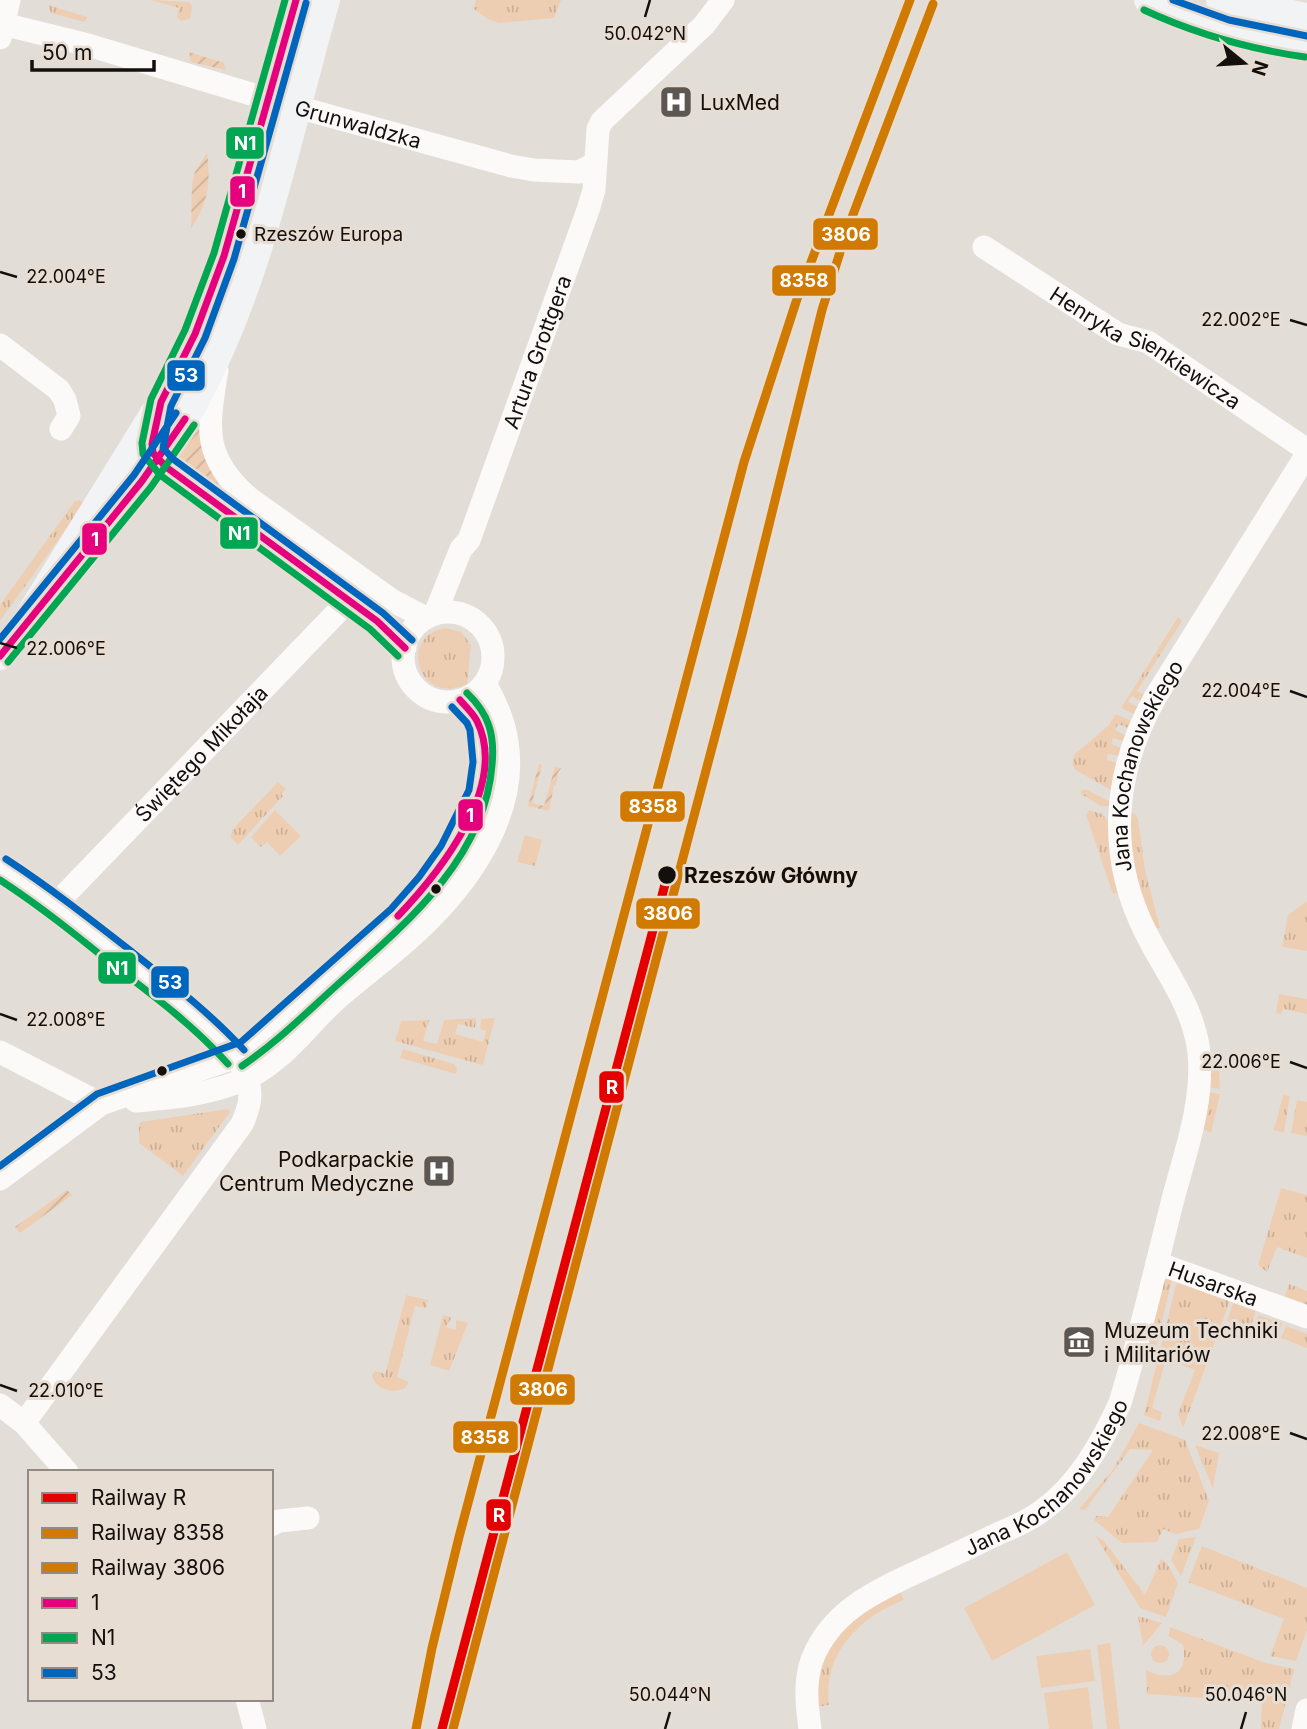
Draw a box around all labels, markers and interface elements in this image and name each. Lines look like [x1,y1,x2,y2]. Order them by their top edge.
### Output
text: 50.042°N [604,23,686,44]
scale bar [32,28,154,72]
north arrow [1209,28,1279,98]
text: 50 m [42,40,92,65]
text: N [1247,58,1273,79]
hospital icon: LuxMed [657,83,695,121]
place label: LuxMed [700,90,780,115]
street label: Grunwaldzka [292,94,424,153]
line badge: N1 [225,126,265,160]
text: N1 [234,132,256,155]
line badge: 1 [229,175,256,208]
text: 1 [238,180,246,203]
line badge: 3806 [812,217,879,251]
place label: Rzeszów Europa [254,223,403,246]
text: 3806 [821,223,871,246]
marker: Rzeszów Europa [234,227,248,241]
line badge: 8358 [771,264,837,297]
text: 22.004°E [26,266,106,287]
text: 8358 [779,269,829,292]
street label: Artura Grottgera [498,272,576,432]
street label: Henryka Sienkiewicza [1046,281,1246,414]
text: 22.002°E [1201,309,1281,330]
line badge: 53 [166,359,206,392]
text: 53 [174,364,198,387]
line badge: N1 [219,516,259,550]
line badge: 1 [81,522,108,556]
text: N1 [228,522,250,545]
text: 1 [91,528,99,551]
text: 22.006°E [26,638,106,659]
street label: Jana Kochanowskiego [1107,655,1188,874]
street label: Świętego Mikołaja [129,680,273,827]
text: 22.004°E [1201,680,1281,701]
line badge: 8358 [619,790,686,823]
text: 8358 [628,795,678,818]
line badge: 1 [457,798,484,832]
text: 1 [466,804,474,827]
place label: Rzeszów Główny [684,863,858,888]
marker: Rzeszów Główny [656,864,678,886]
unlabelled marker [429,882,443,896]
line badge: 3806 [635,897,701,930]
text: 3806 [643,902,693,925]
line badge: N1 [97,951,137,985]
text: N1 [106,957,128,980]
line badge: 53 [150,965,190,999]
text: 53 [158,971,182,994]
text: 22.008°E [26,1009,106,1030]
text: 22.006°E [1201,1051,1281,1072]
unlabelled marker [155,1064,169,1078]
line badge: R [598,1070,625,1104]
text: R [606,1076,619,1099]
place label: Podkarpackie Centrum Medyczne [219,1147,414,1196]
hospital icon: Podkarpackie Centrum Medyczne [420,1152,458,1190]
street label: Husarska [1165,1256,1262,1311]
place label: Muzeum Techniki i Militariów [1104,1318,1278,1367]
museum icon: Muzeum Techniki i Militariów [1060,1323,1098,1361]
line badge: 3806 [509,1373,576,1406]
text: 3806 [518,1378,568,1401]
text: 22.010°E [28,1380,104,1401]
street label: Jana Kochanowskiego [960,1395,1133,1561]
line badge: 8358 [452,1420,519,1454]
text: 22.008°E [1201,1423,1281,1444]
text: 8358 [460,1426,510,1449]
legend [28,1470,273,1701]
text: Railway R [91,1485,186,1510]
line badge: R [485,1498,512,1532]
text: R [493,1504,506,1527]
text: Railway 8358 [91,1520,224,1545]
text: Railway 3806 [91,1555,225,1580]
text: 1 [91,1590,100,1615]
text: N1 [91,1625,115,1650]
text: 53 [91,1660,117,1685]
text: 50.044°N [629,1684,711,1705]
text: 50.046°N [1205,1684,1287,1705]

